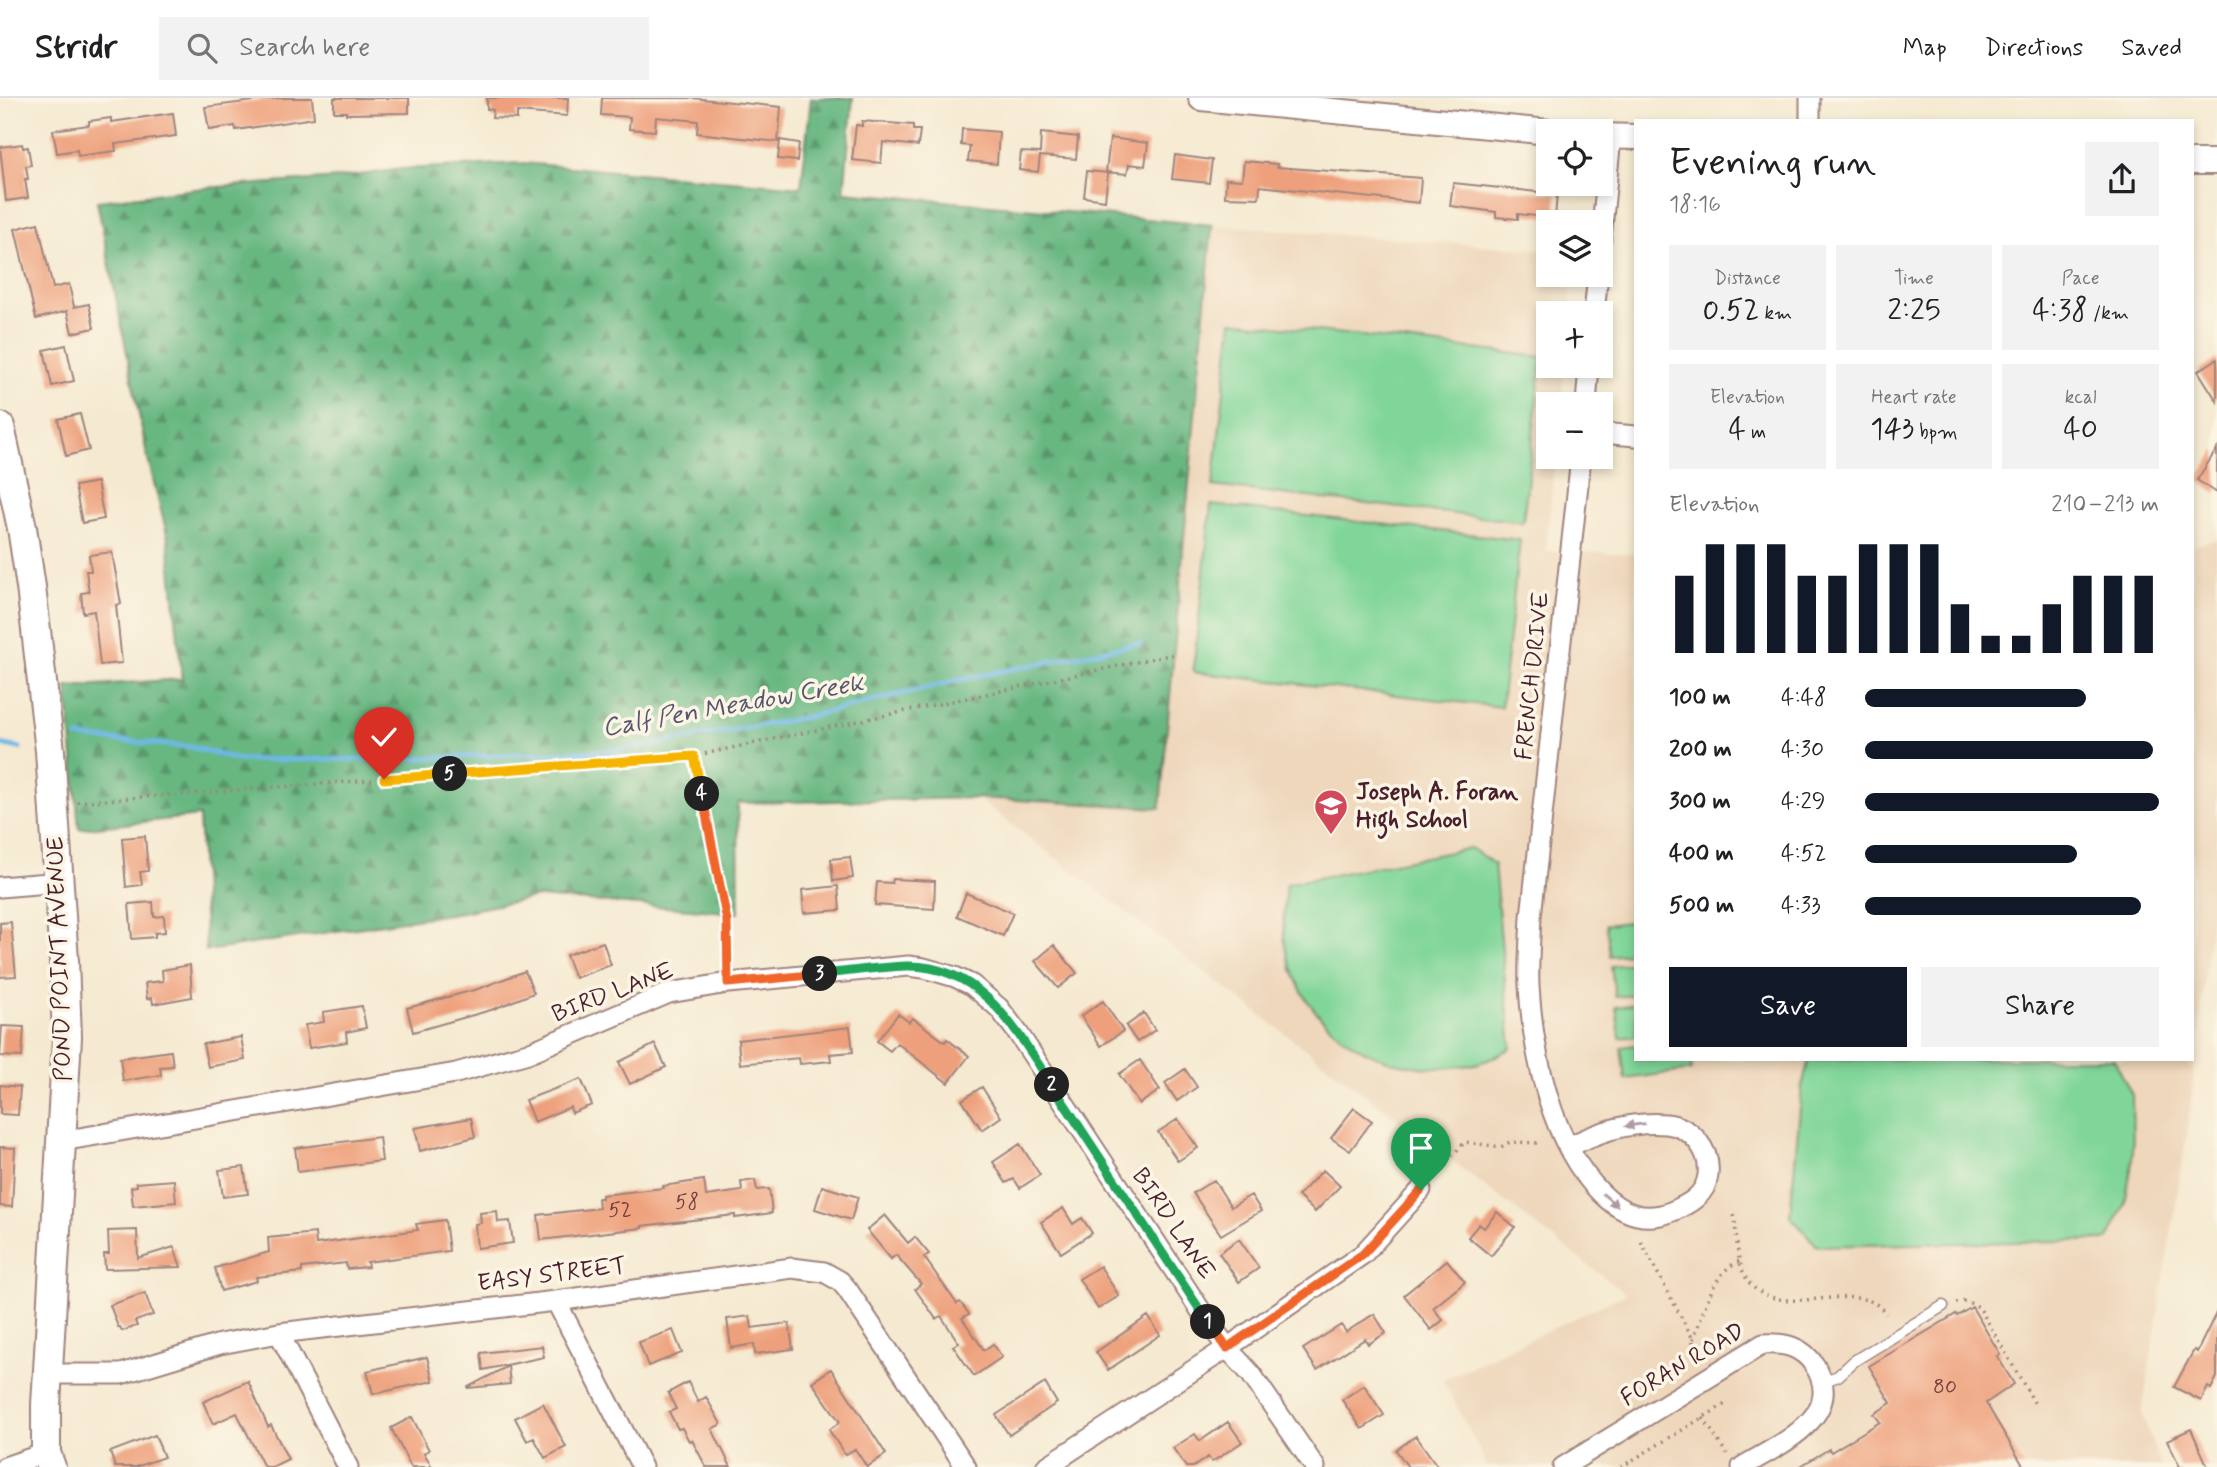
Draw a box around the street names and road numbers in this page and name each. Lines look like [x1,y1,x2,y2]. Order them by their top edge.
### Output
street label: FRENCH DRIVE [1509,590,1557,762]
street label: POND POINT AVENUE [40,836,80,1082]
street label: BIRD LANE [548,956,678,1030]
street label: BIRD LANE [1124,1162,1222,1286]
street label: EASY STREET [476,1250,628,1300]
street label: FORAN ROAD [1615,1316,1751,1414]

